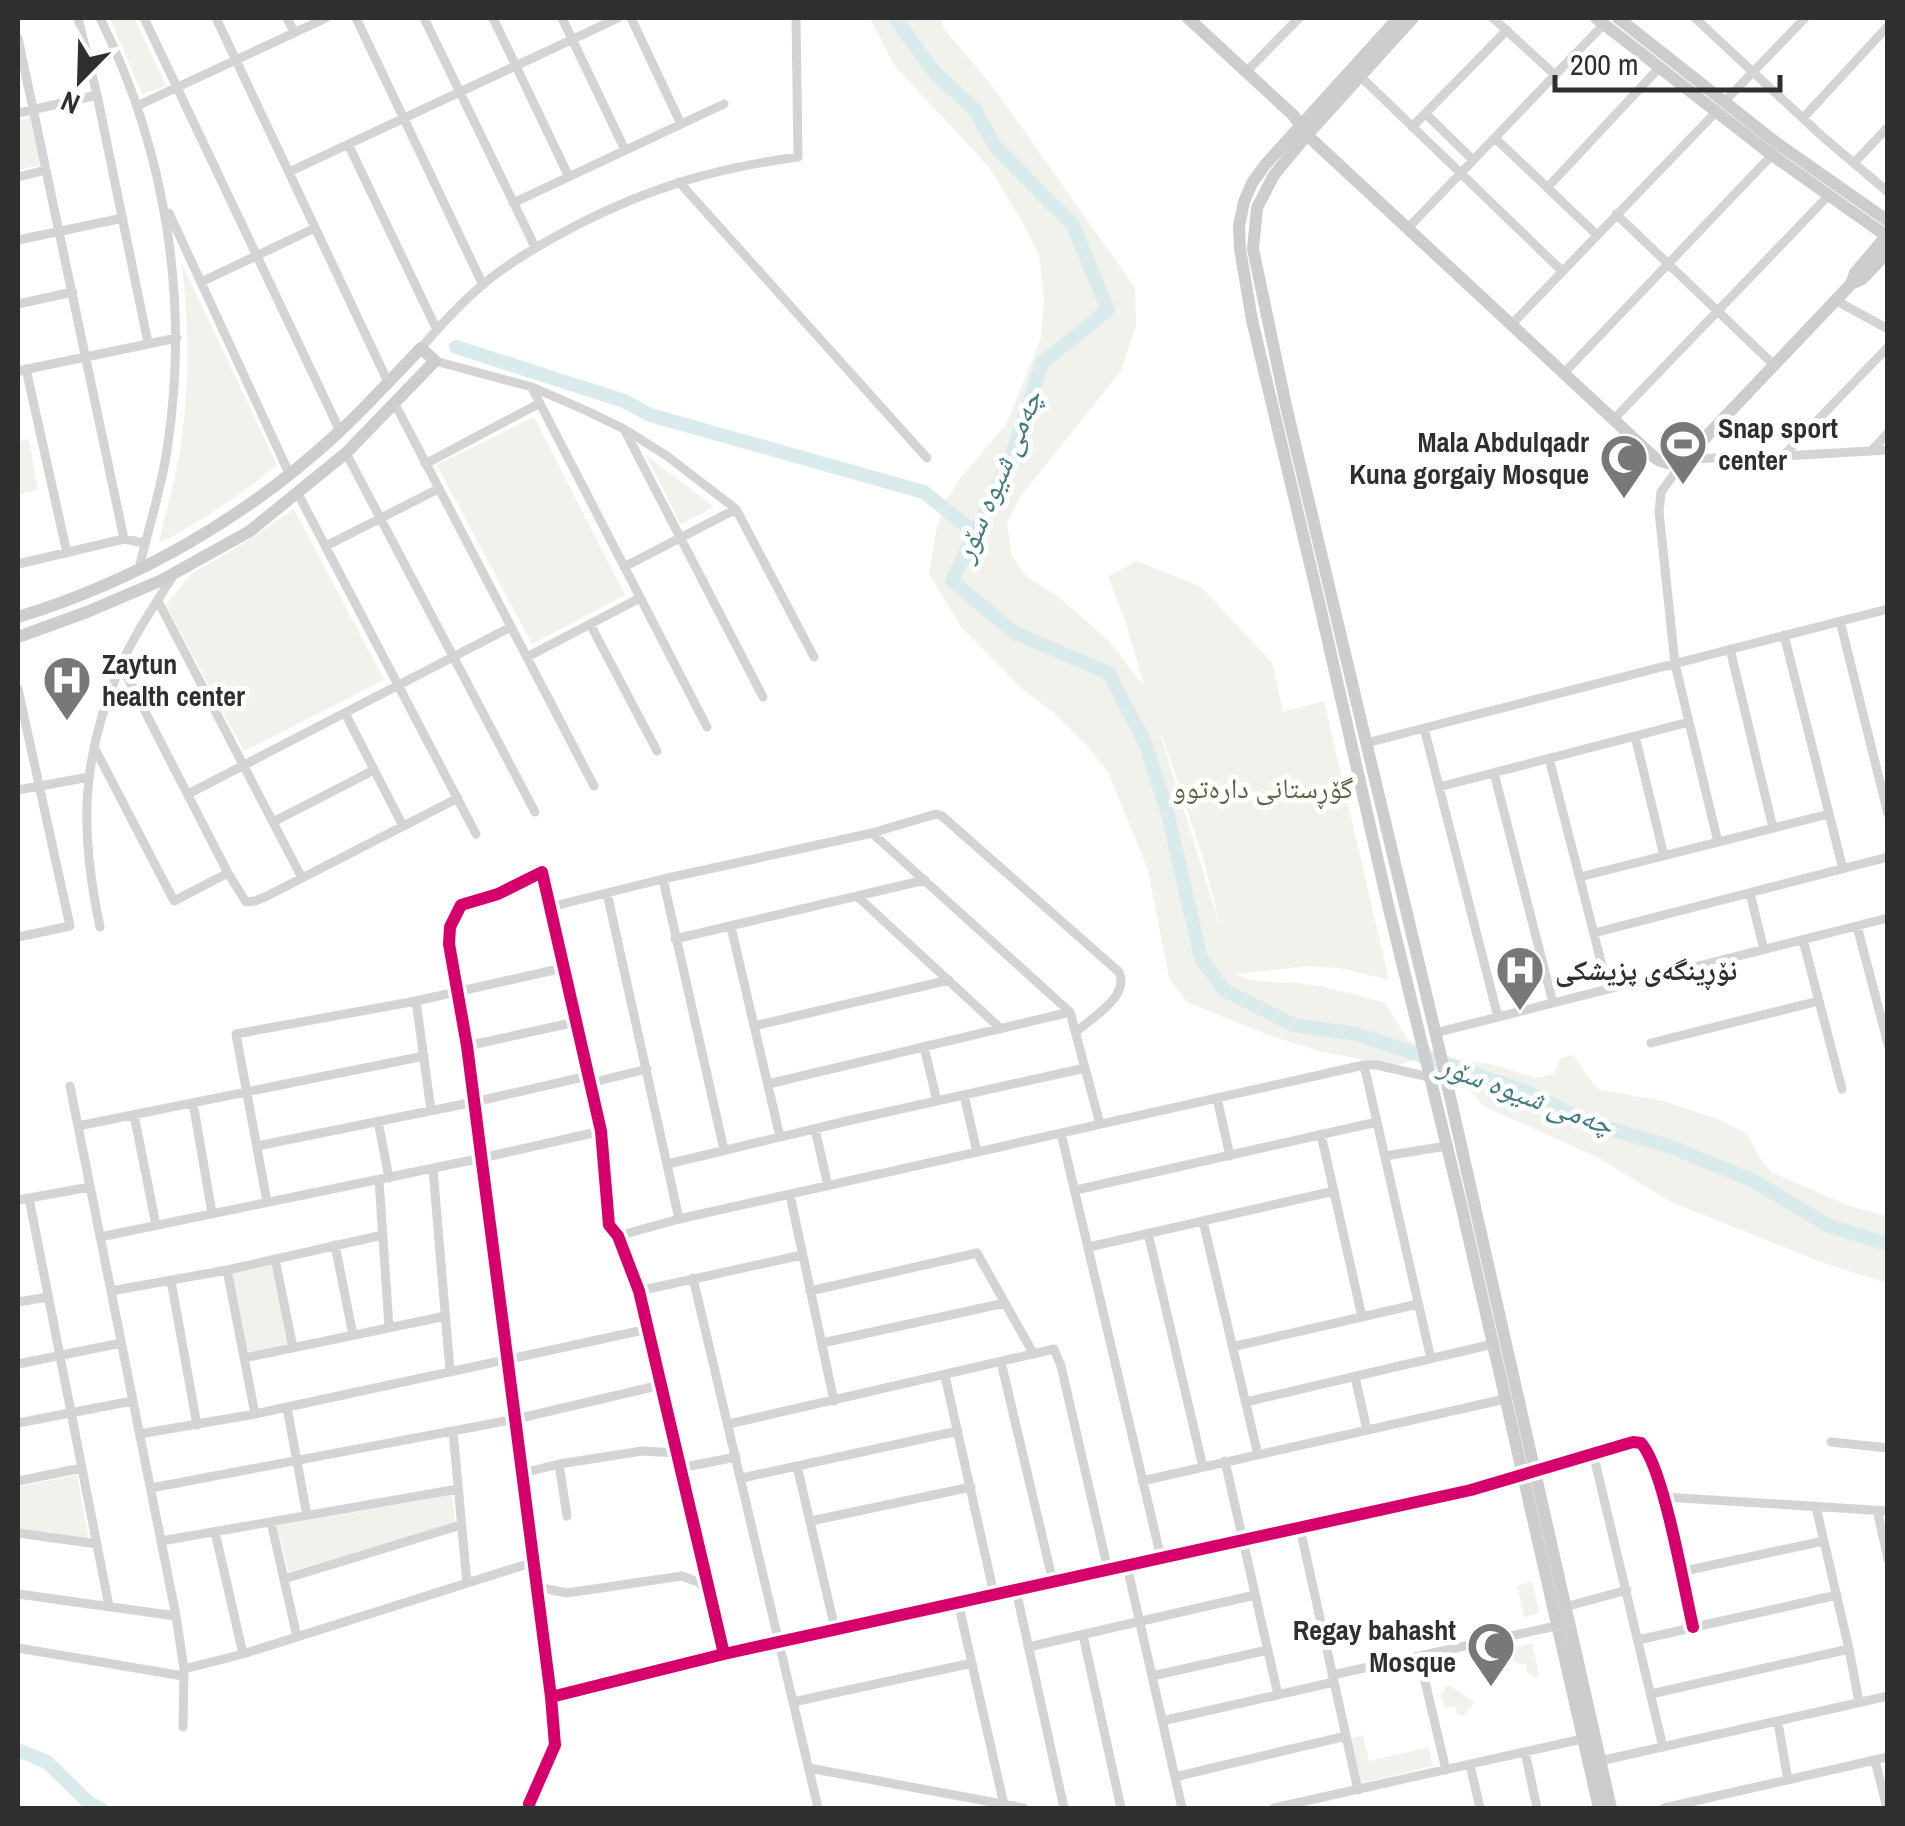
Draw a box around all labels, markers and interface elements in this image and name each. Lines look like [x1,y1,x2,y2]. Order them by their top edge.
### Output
north arrow [30,30,130,130]
scale bar [1555,30,1780,92]
text: 200 m [1570,44,1638,84]
text: N [55,82,85,124]
water label: چەمی شیوە سۆر [942,382,1051,569]
place label: Snap sport center [1718,409,1838,479]
sports icon: Snap sport center [1657,418,1709,486]
place label: Mala Abdulqadr Kuna gorgaiy Mosque [1349,423,1589,493]
mosque icon: Mala Abdulqadr Kuna gorgaiy Mosque [1598,432,1650,500]
place label: Zaytun health center [102,645,245,715]
hospital icon: Zaytun health center [41,654,93,722]
park label: گۆڕستانی دارەتوو [1173,769,1354,810]
hospital icon: نۆڕینگەی پزیشکی [1494,944,1546,1012]
place label: نۆڕینگەی پزیشکی [1555,951,1737,991]
water label: چەمی شیوە سۆر [1432,1043,1621,1144]
place label: Regay bahasht Mosque [1293,1611,1456,1681]
mosque icon: Regay bahasht Mosque [1465,1620,1517,1688]

